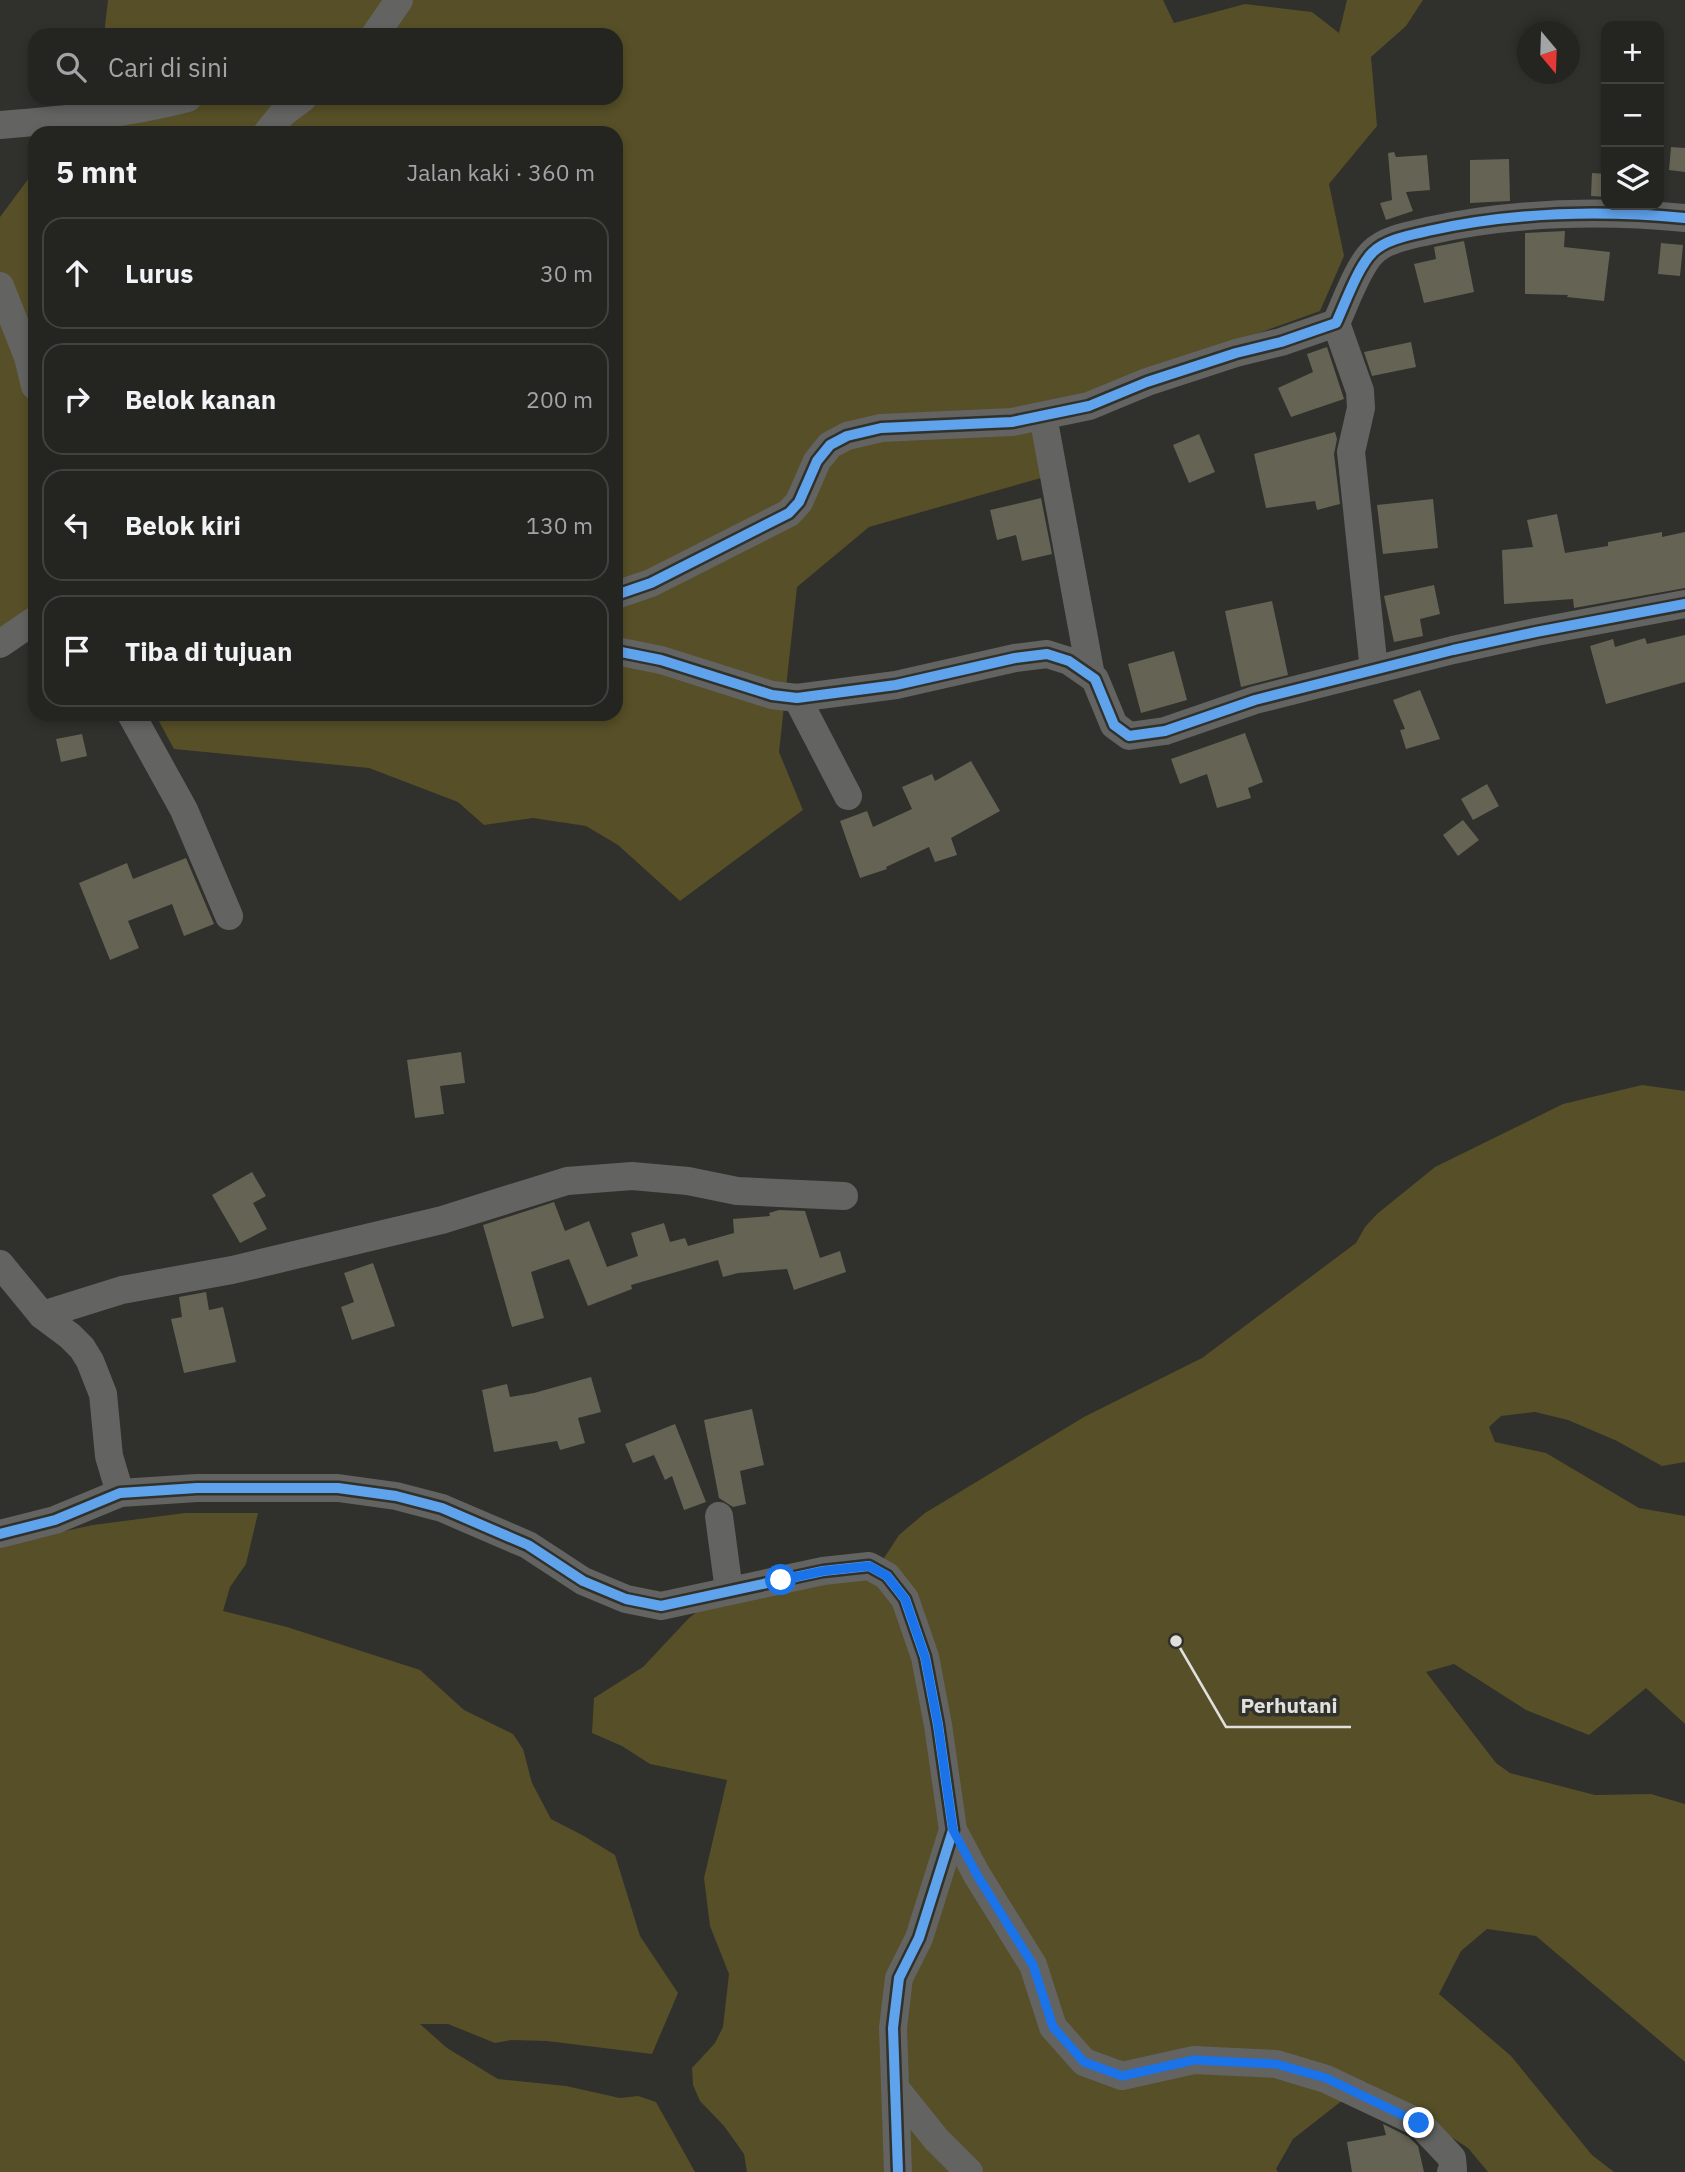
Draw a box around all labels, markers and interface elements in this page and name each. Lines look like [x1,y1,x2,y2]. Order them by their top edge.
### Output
north arrow [1517,21,1580,84]
map controls [1601,21,1664,210]
button: + [1601,21,1664,84]
search box [28,28,623,105]
icon: search [52,48,90,86]
text: Cari di sini [108,50,228,84]
button: − [1601,84,1664,147]
button: layers [1601,147,1664,210]
text: 5 mnt [56,152,137,191]
text: Jalan kaki · 360 m [407,157,595,187]
icon: ahead [58,254,96,292]
text: Lurus [125,256,193,290]
text: 30 m [540,258,593,288]
icon: right [58,380,96,418]
text: Belok kanan [125,382,276,416]
text: 200 m [526,384,593,414]
icon: left [58,506,96,544]
text: Belok kiri [125,508,241,542]
text: 130 m [526,510,593,540]
icon: arrive [58,632,96,670]
text: Tiba di tujuan [125,634,292,668]
route start [765,1564,796,1595]
callout: Perhutani [1226,1685,1351,1727]
text: Perhutani [1240,1691,1338,1719]
route end [1403,2107,1434,2138]

